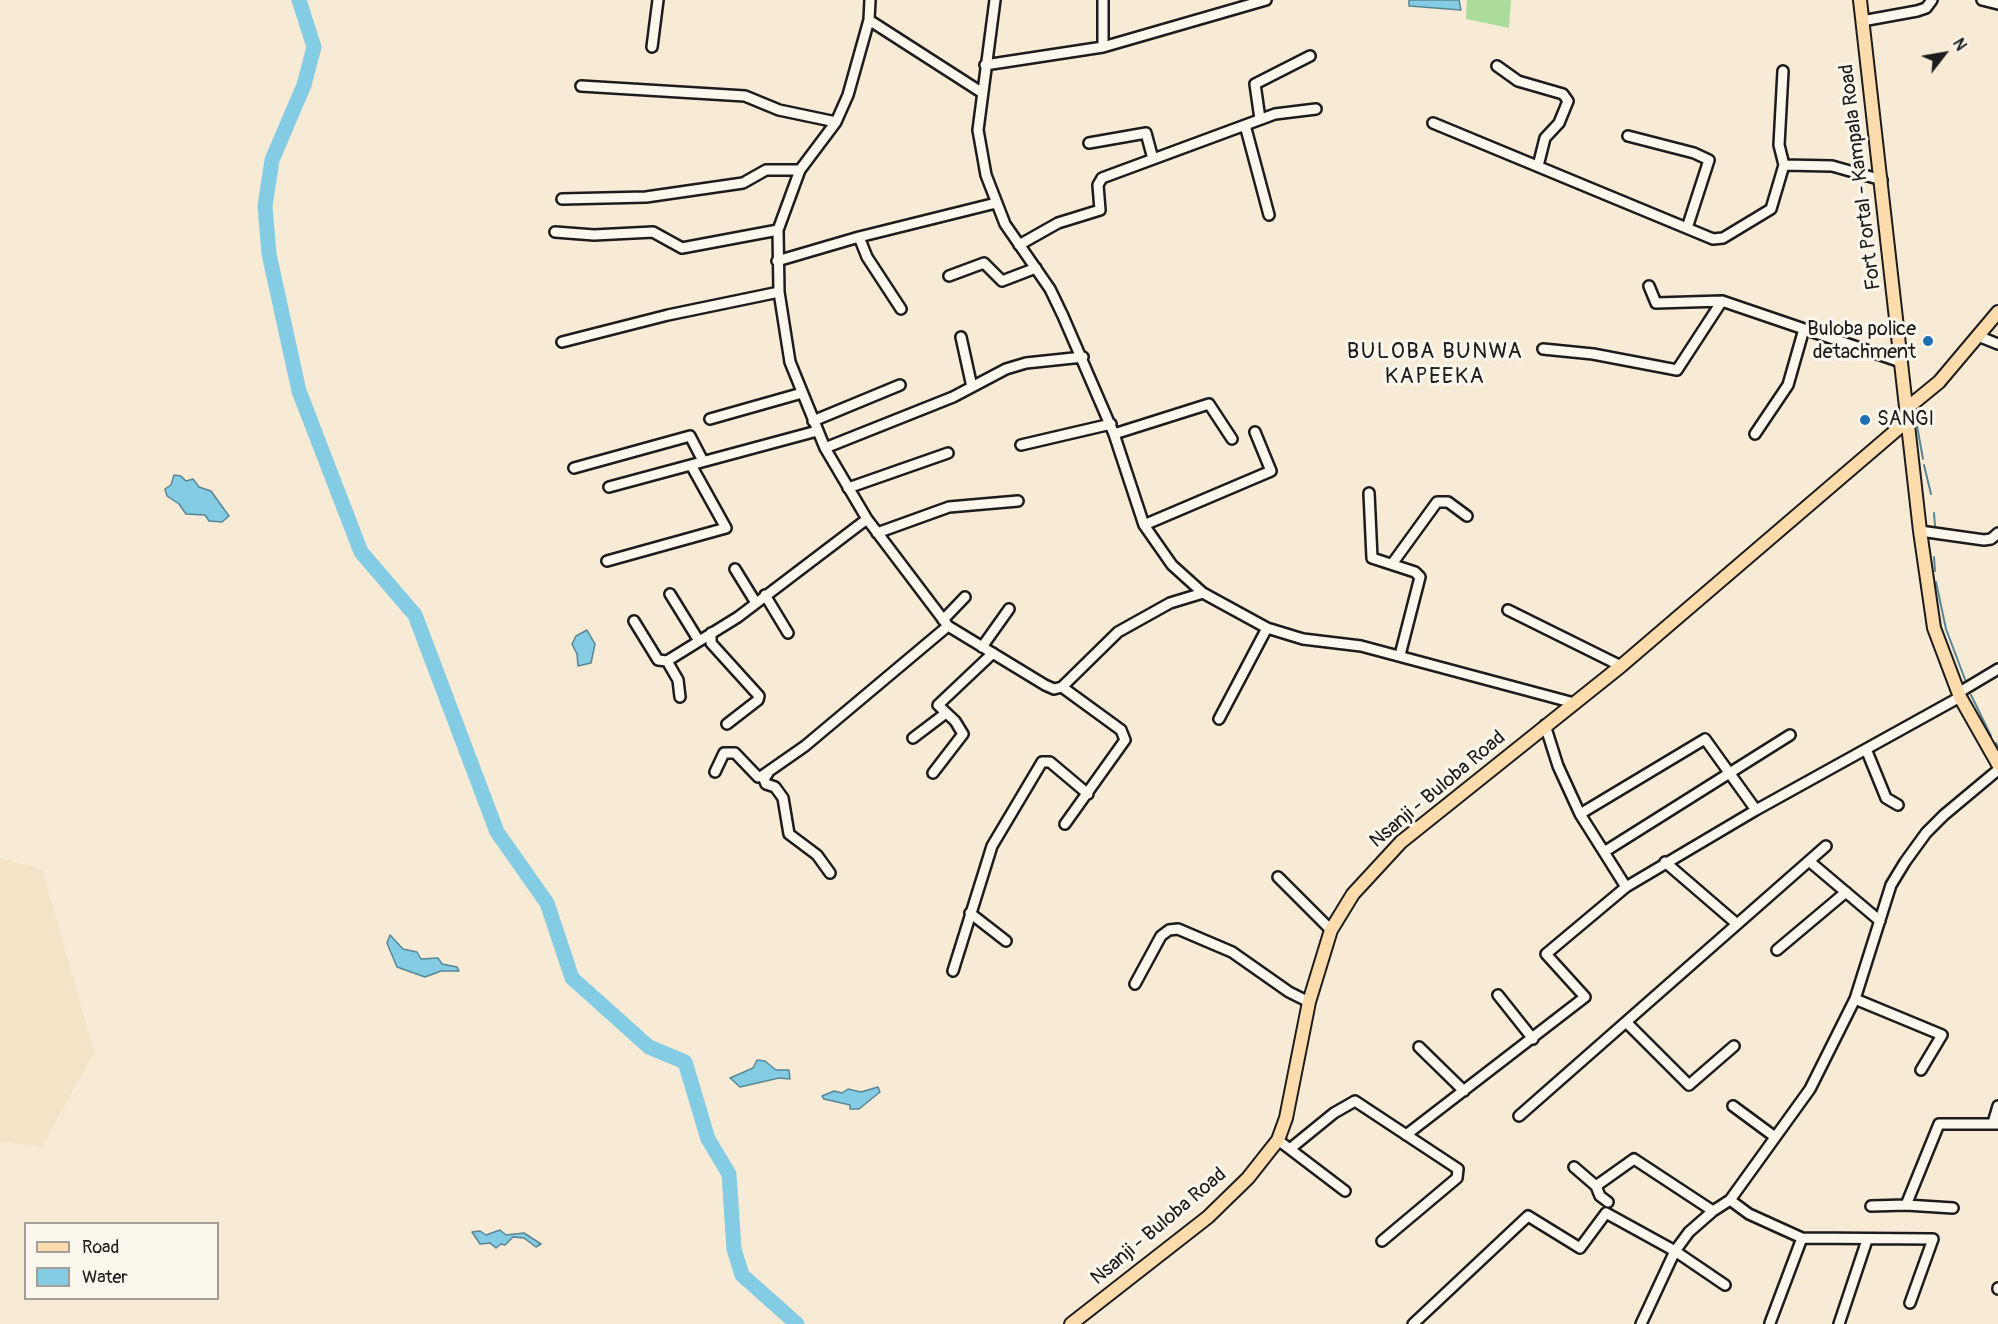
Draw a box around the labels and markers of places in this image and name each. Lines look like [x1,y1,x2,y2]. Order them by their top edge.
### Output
place label: Buloba police detachment [1807,318,1916,365]
marker: Buloba police detachment [1921,334,1935,348]
place label: SANGI [1877,408,1934,432]
marker: SANGI [1858,413,1872,427]

